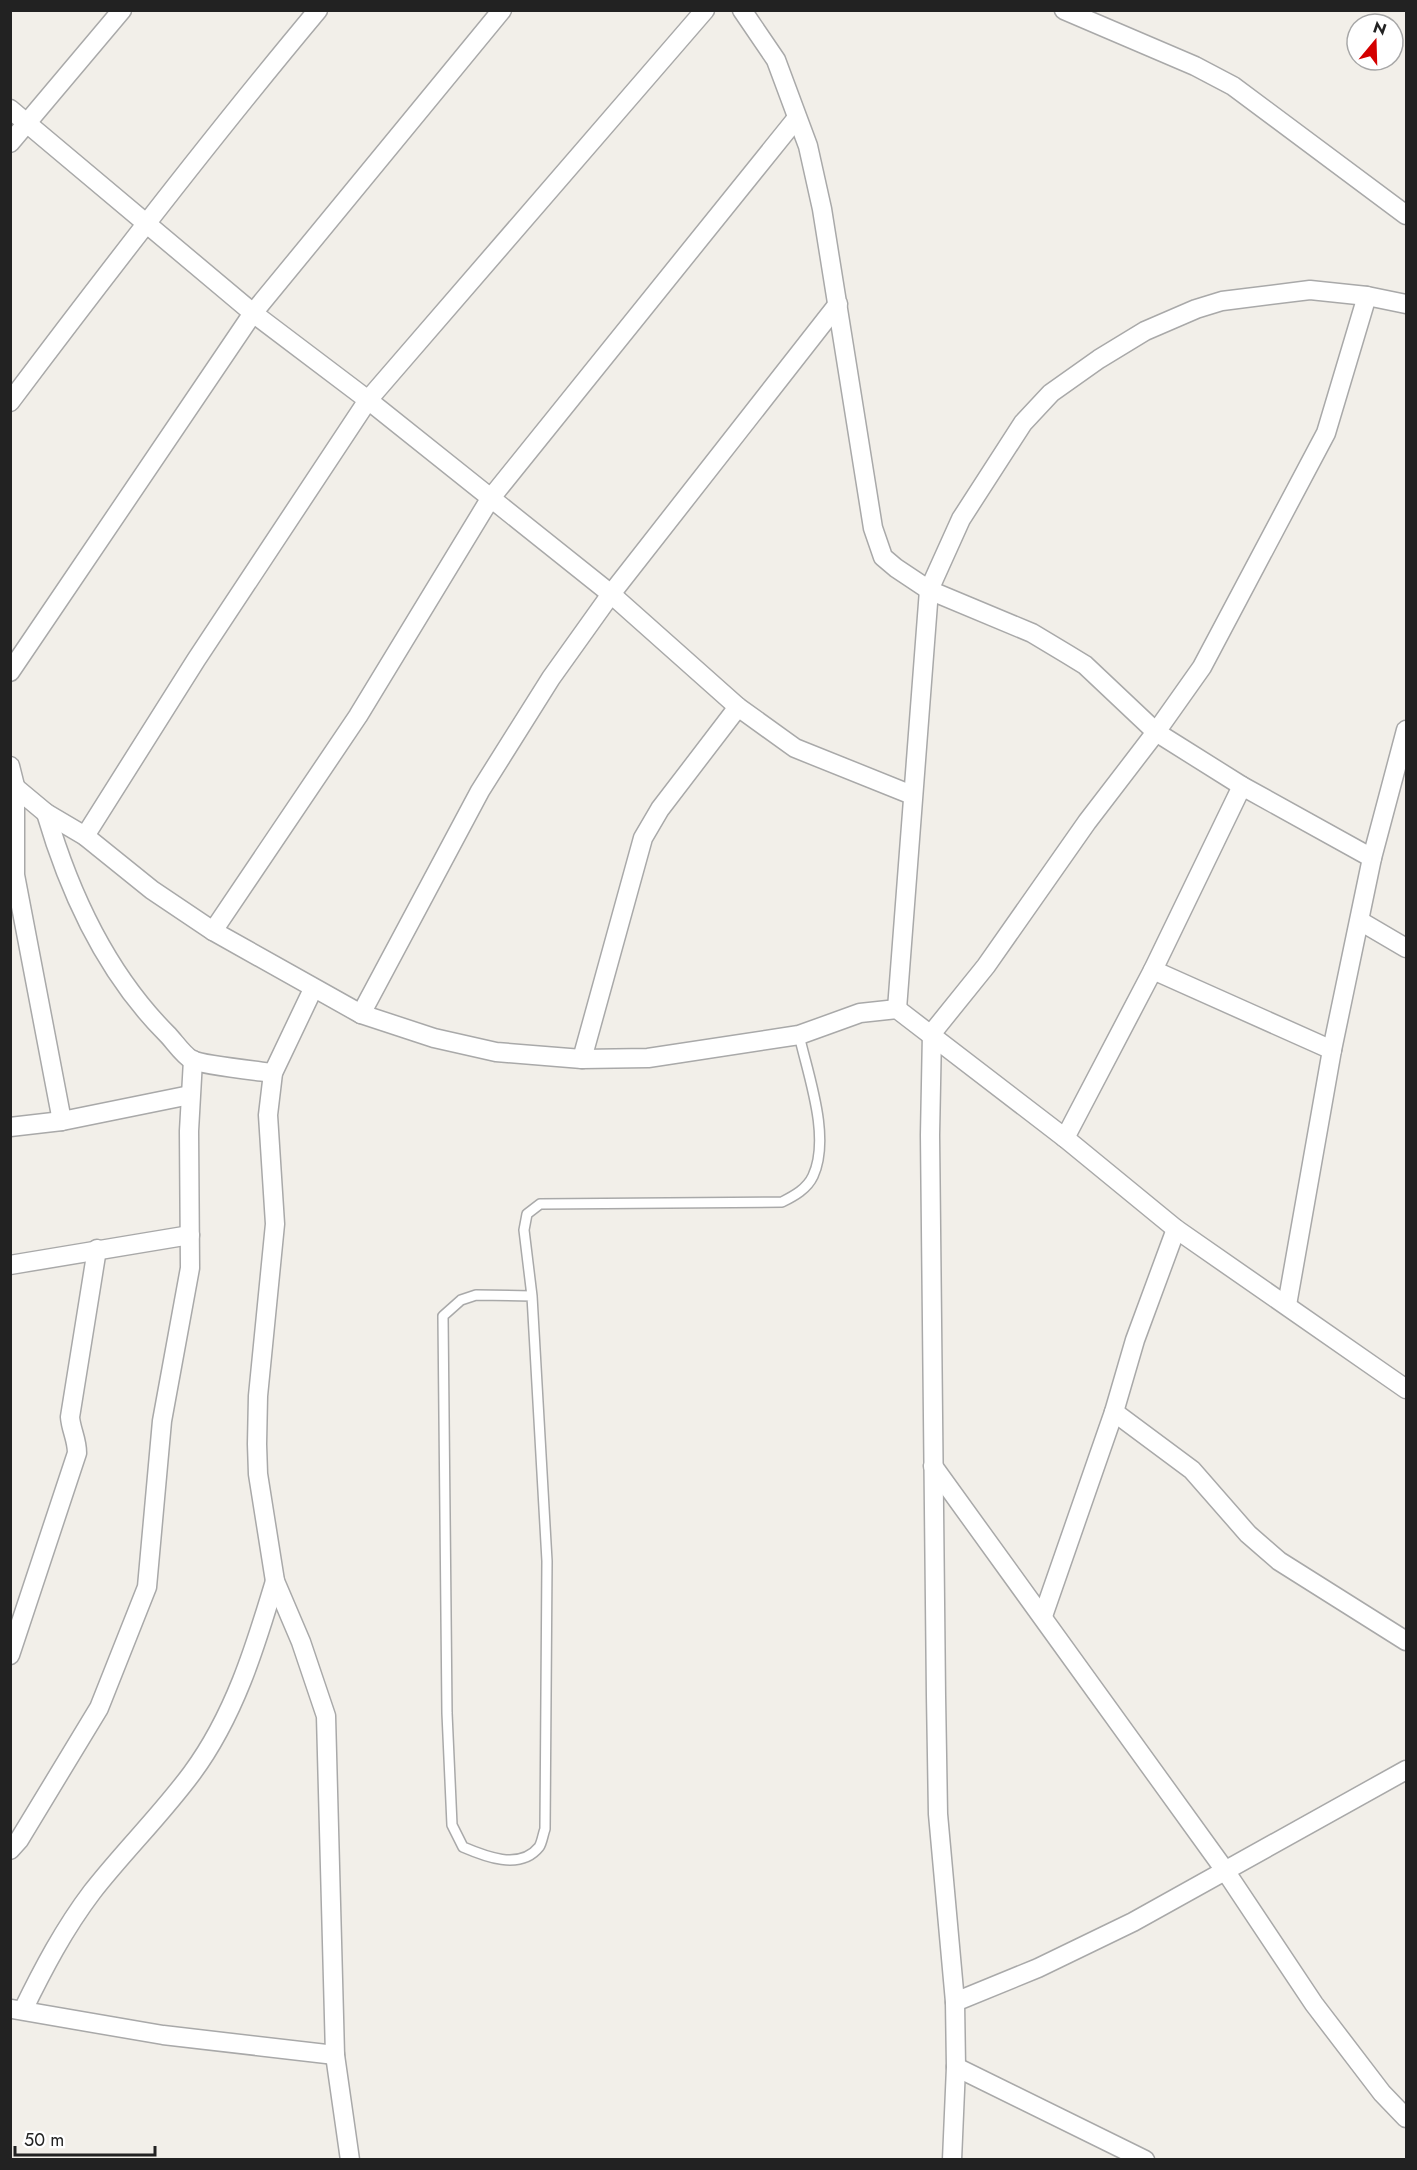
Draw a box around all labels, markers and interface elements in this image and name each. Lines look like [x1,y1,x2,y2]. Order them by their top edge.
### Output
north arrow [1345,12,1405,72]
text: N [1370,15,1389,41]
scale bar [15,2119,154,2157]
text: 50 m [24,2127,64,2153]

